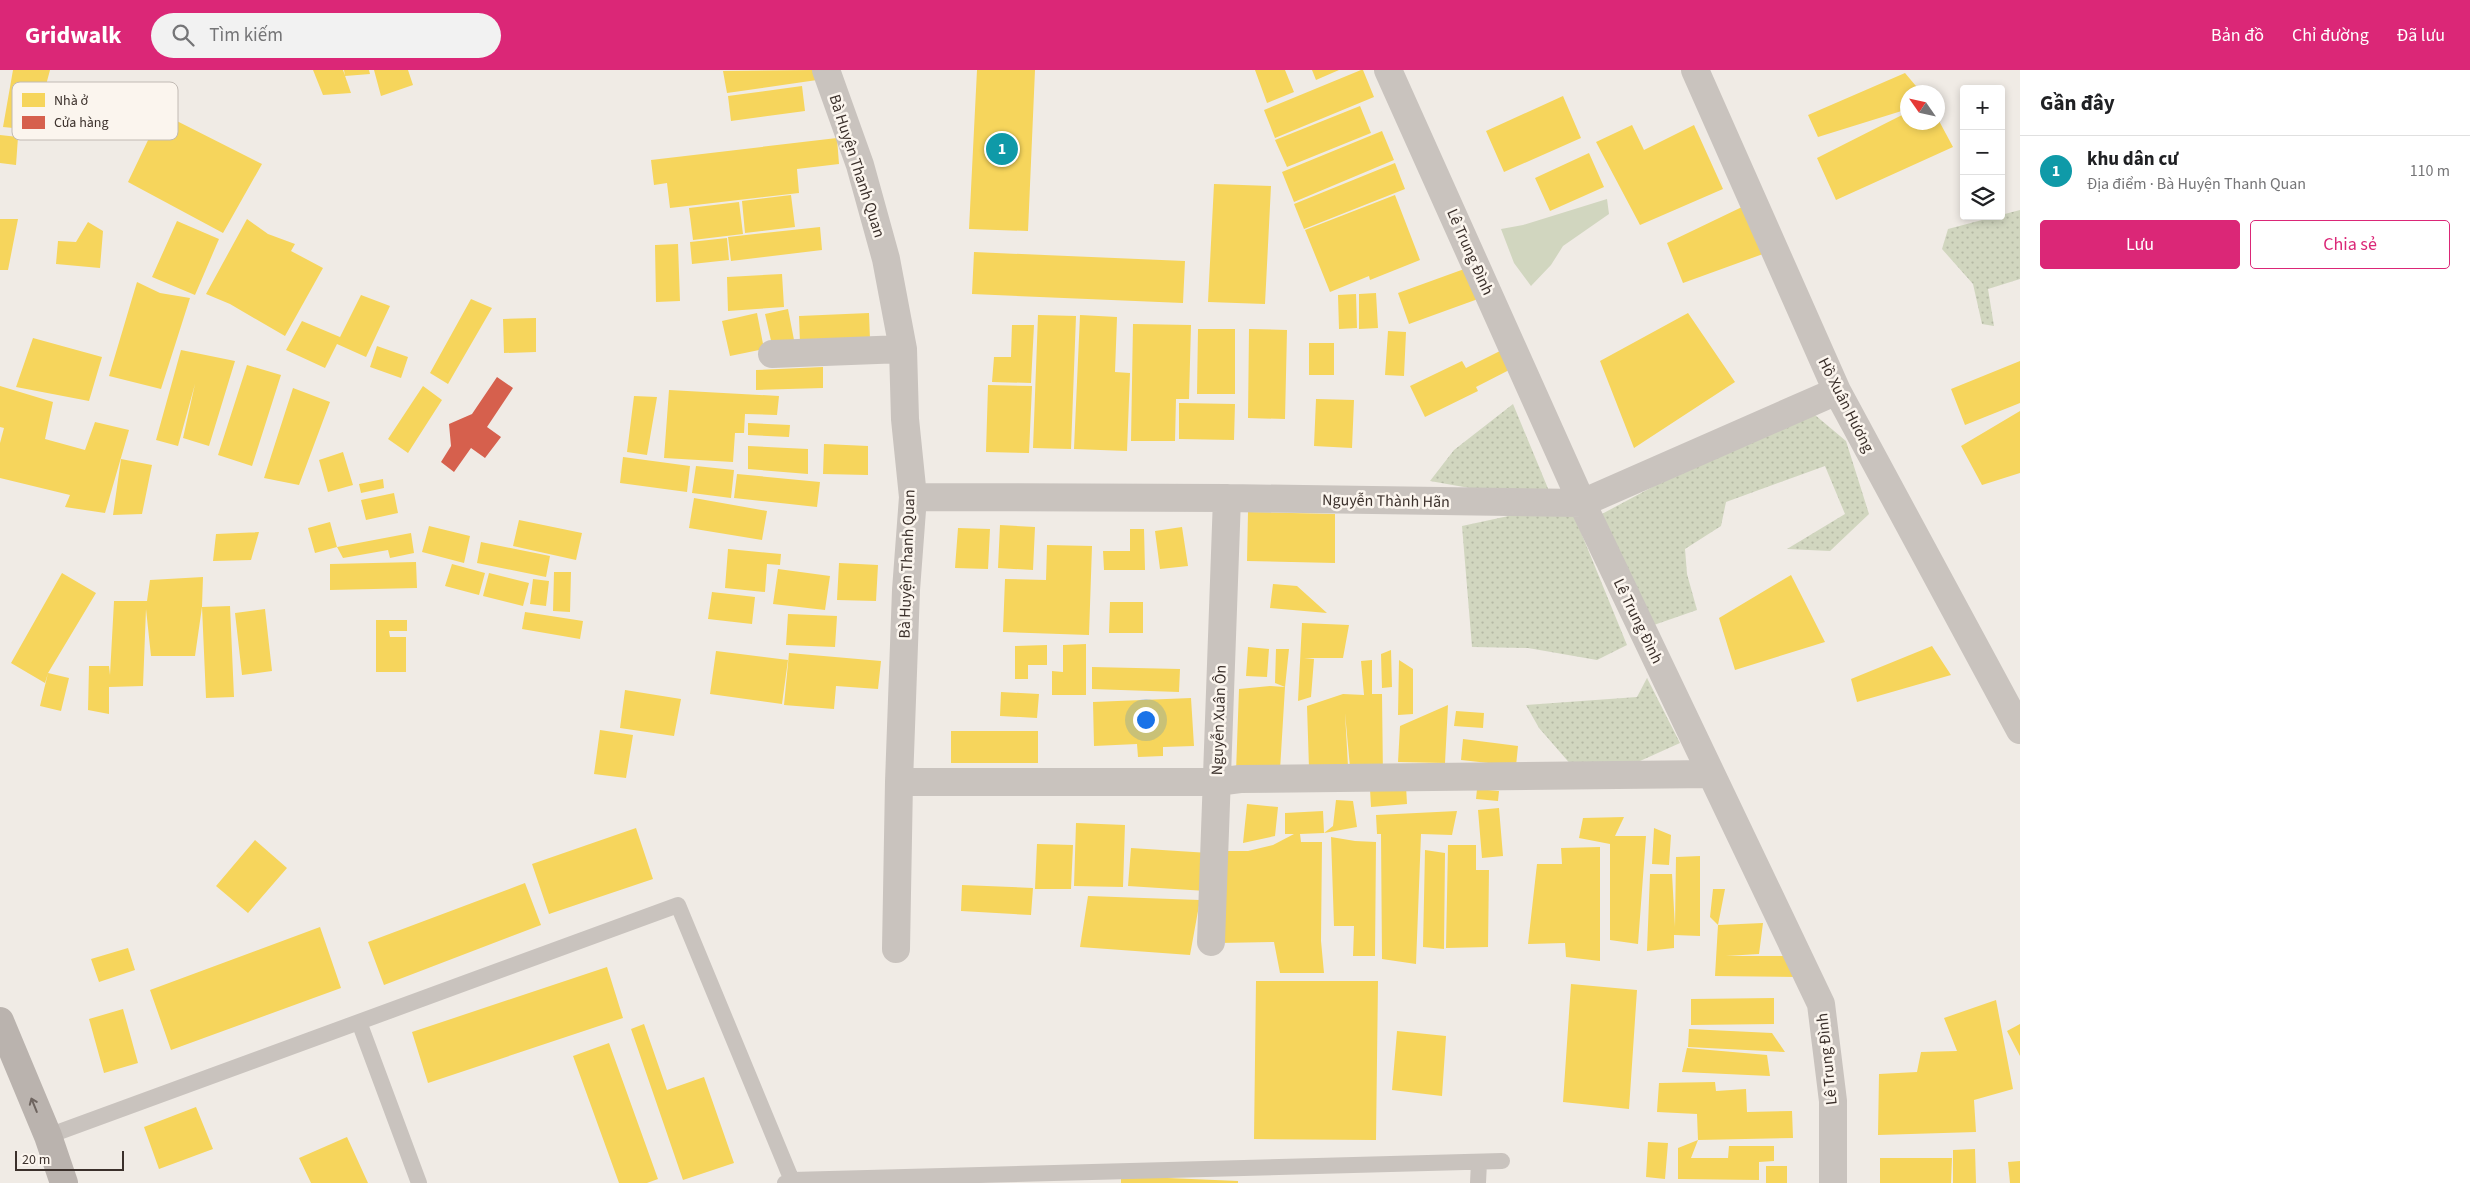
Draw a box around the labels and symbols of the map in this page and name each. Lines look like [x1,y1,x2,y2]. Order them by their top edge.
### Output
legend [12,82,178,140]
north arrow [1900,85,1945,130]
text: Nhà ở [54,91,89,111]
street label: Bà Huyện Thanh Quan [823,92,891,240]
text: Cửa hàng [54,113,109,133]
pin: 1 [986,130,1018,168]
street label: Lê Trung Đình [1441,205,1499,299]
street label: Hồ Xuân Hương [1813,354,1879,456]
street label: Bà Huyện Thanh Quan [893,489,921,639]
street label: Nguyễn Thành Hãn [1322,489,1450,513]
street label: Lê Trung Đình [1608,575,1668,667]
street label: Nguyễn Xuân Ôn [1206,664,1232,776]
your location [1133,707,1159,733]
street label: Lê Trung Đình [1811,1012,1843,1106]
one-way arrow [29,1098,39,1113]
scale bar [15,1148,124,1171]

